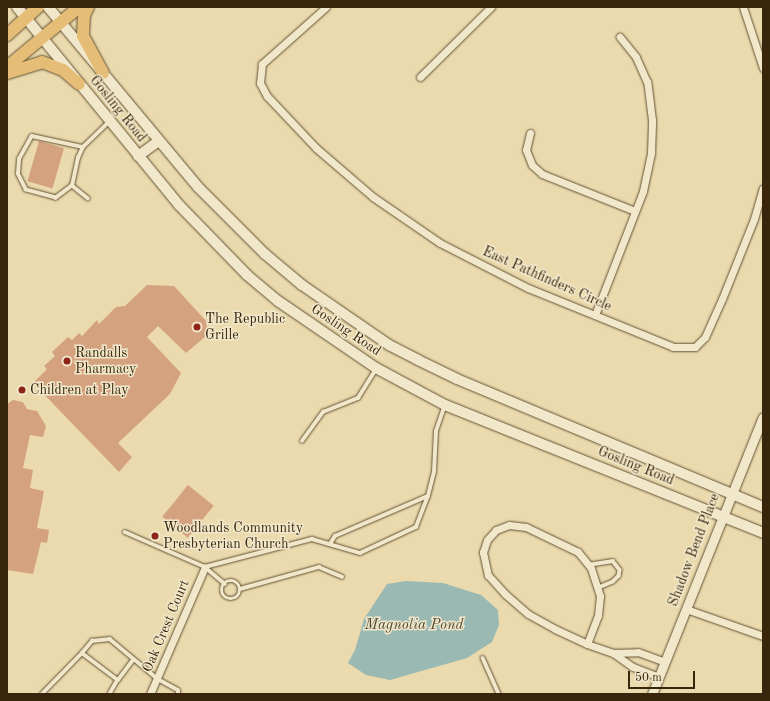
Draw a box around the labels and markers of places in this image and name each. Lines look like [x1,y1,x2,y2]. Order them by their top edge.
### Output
place label: The Republic Grille [205,311,285,344]
marker: The Republic Grille [192,322,202,332]
place label: Randalls Pharmacy [75,345,136,378]
marker: Randalls Pharmacy [62,356,72,366]
place label: Children at Play [30,382,129,398]
marker: Children at Play [17,385,27,395]
place label: Woodlands Community Presbyterian Church [163,520,303,552]
marker: Woodlands Community Presbyterian Church [150,531,160,541]

